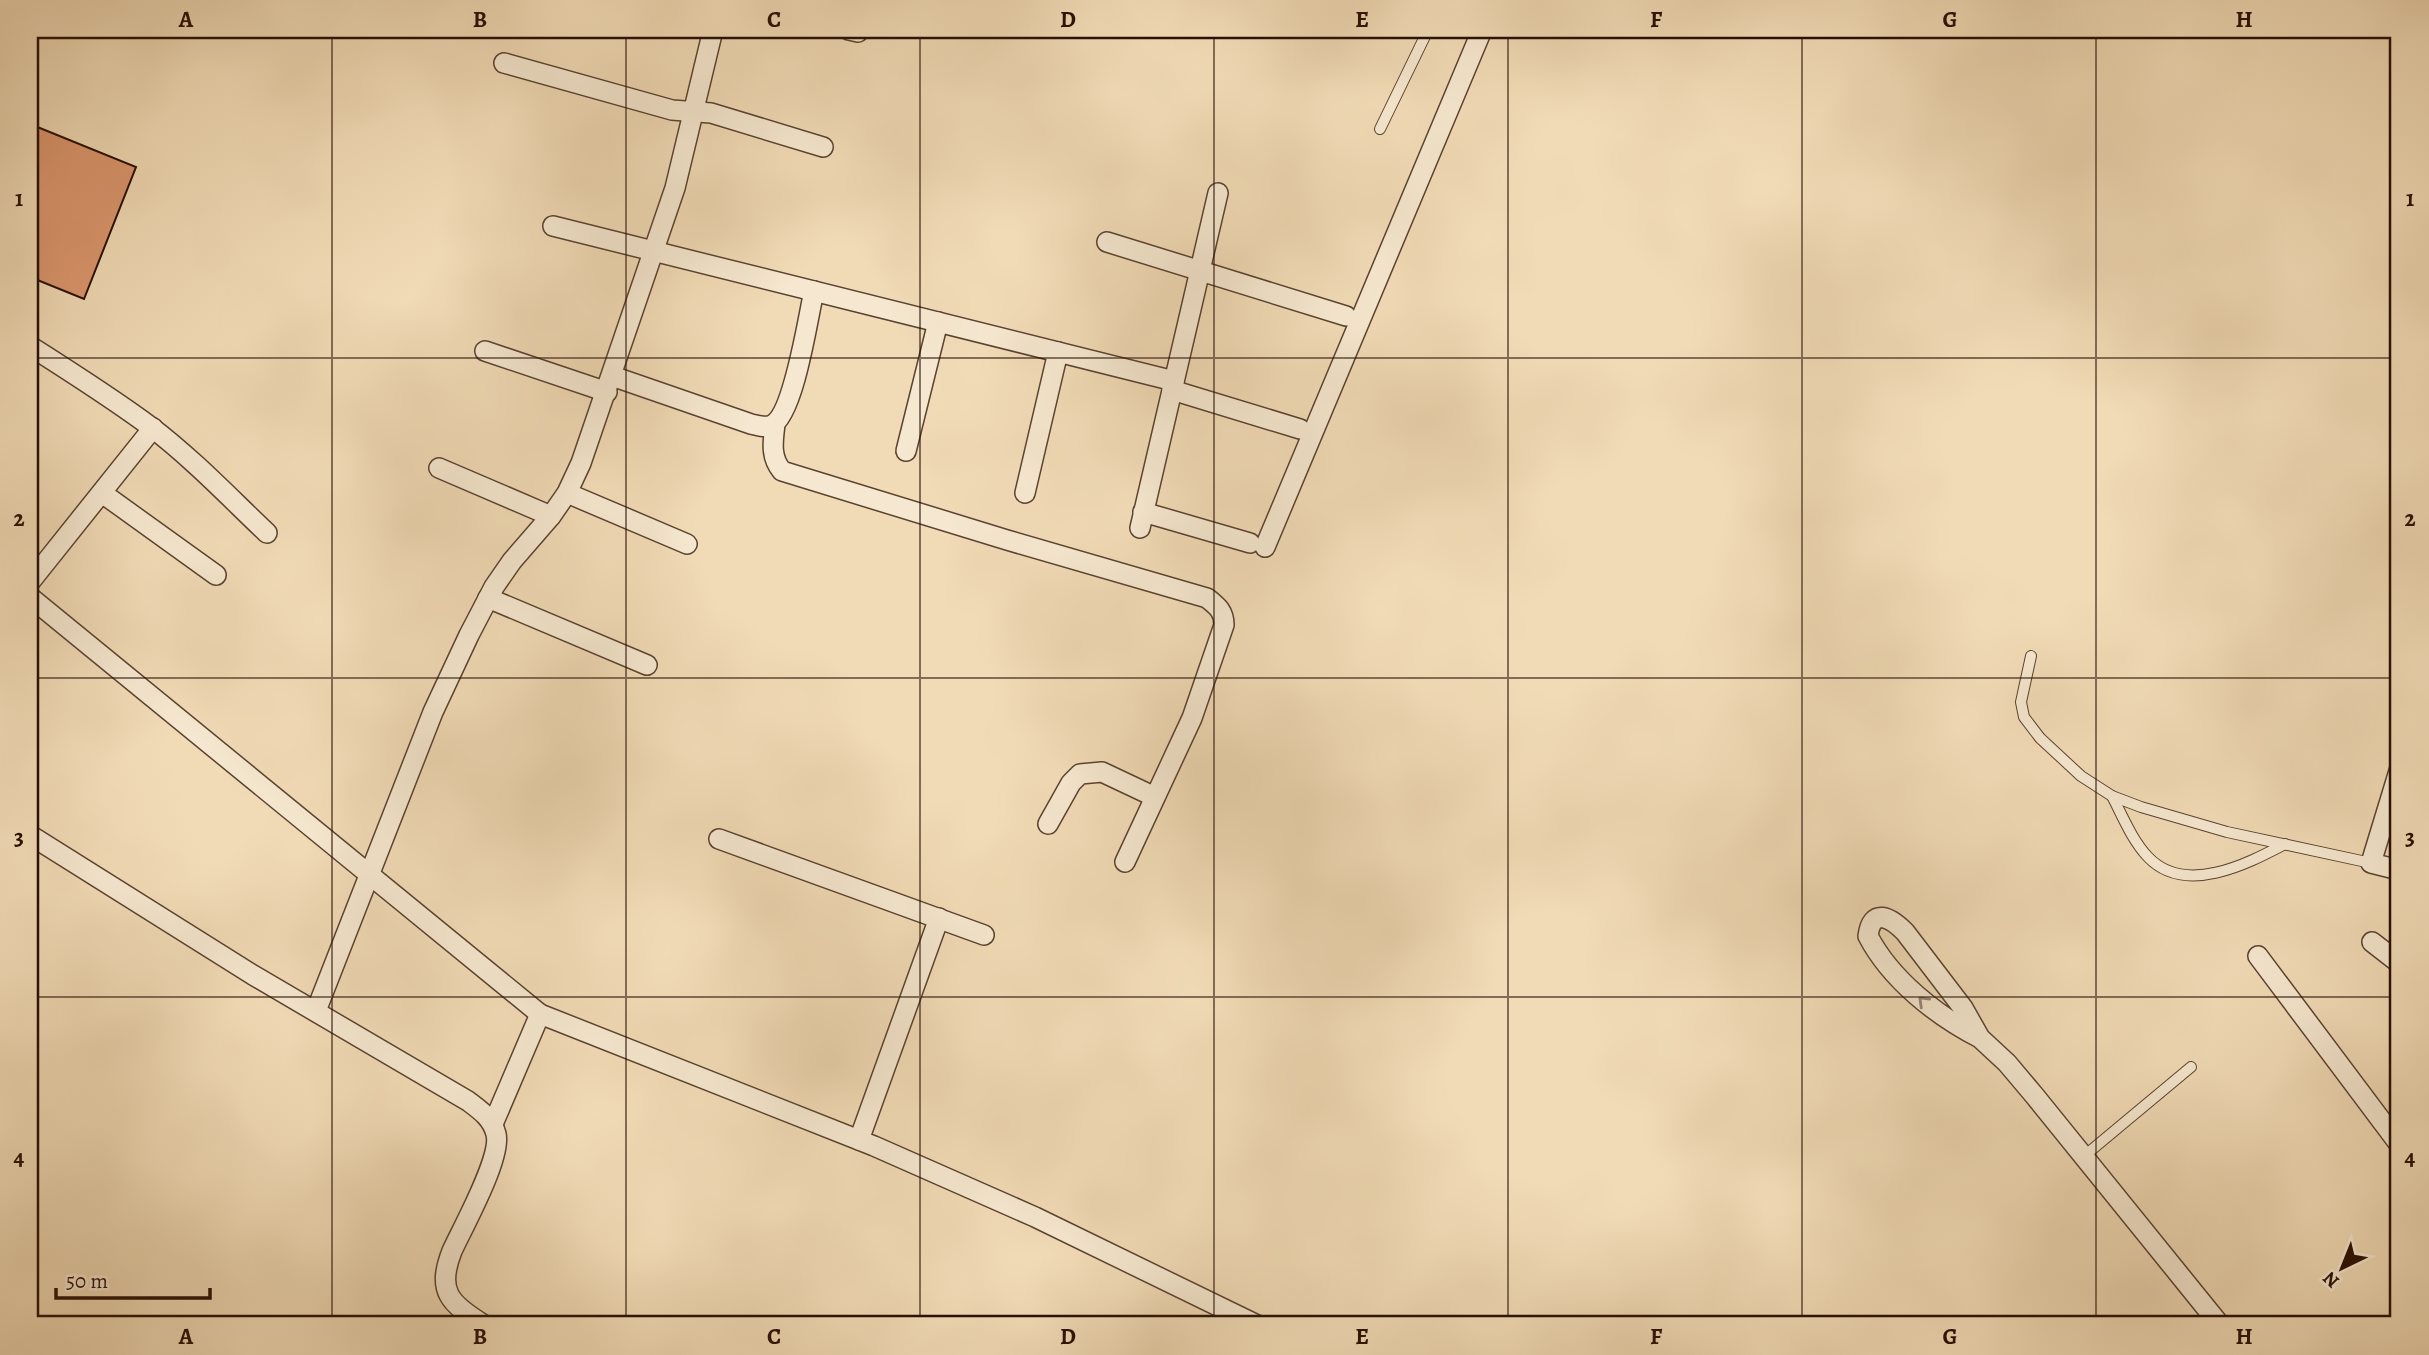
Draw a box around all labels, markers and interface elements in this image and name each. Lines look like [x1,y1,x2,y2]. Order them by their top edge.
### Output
text: A [178,4,194,35]
text: B [473,4,487,35]
text: C [767,4,781,35]
text: D [1060,4,1076,35]
text: E [1355,4,1369,35]
text: F [1650,4,1663,35]
text: G [1942,4,1958,35]
text: H [2235,4,2253,35]
text: 1 [15,183,23,214]
text: 1 [2406,183,2414,214]
text: 2 [13,503,25,534]
text: 2 [2404,503,2416,534]
text: 3 [14,822,24,853]
text: 3 [2405,822,2415,853]
one-way arrow [1919,997,1932,1010]
text: 4 [14,1142,25,1173]
text: 4 [2405,1142,2416,1173]
north arrow [2306,1232,2376,1302]
scale bar [56,1257,210,1301]
text: N [2317,1265,2345,1294]
text: 50 m [66,1267,108,1295]
text: A [178,1321,194,1352]
text: B [473,1321,487,1352]
text: C [767,1321,781,1352]
text: D [1060,1321,1076,1352]
text: E [1355,1321,1369,1352]
text: F [1650,1321,1663,1352]
text: G [1942,1321,1958,1352]
text: H [2235,1321,2253,1352]

